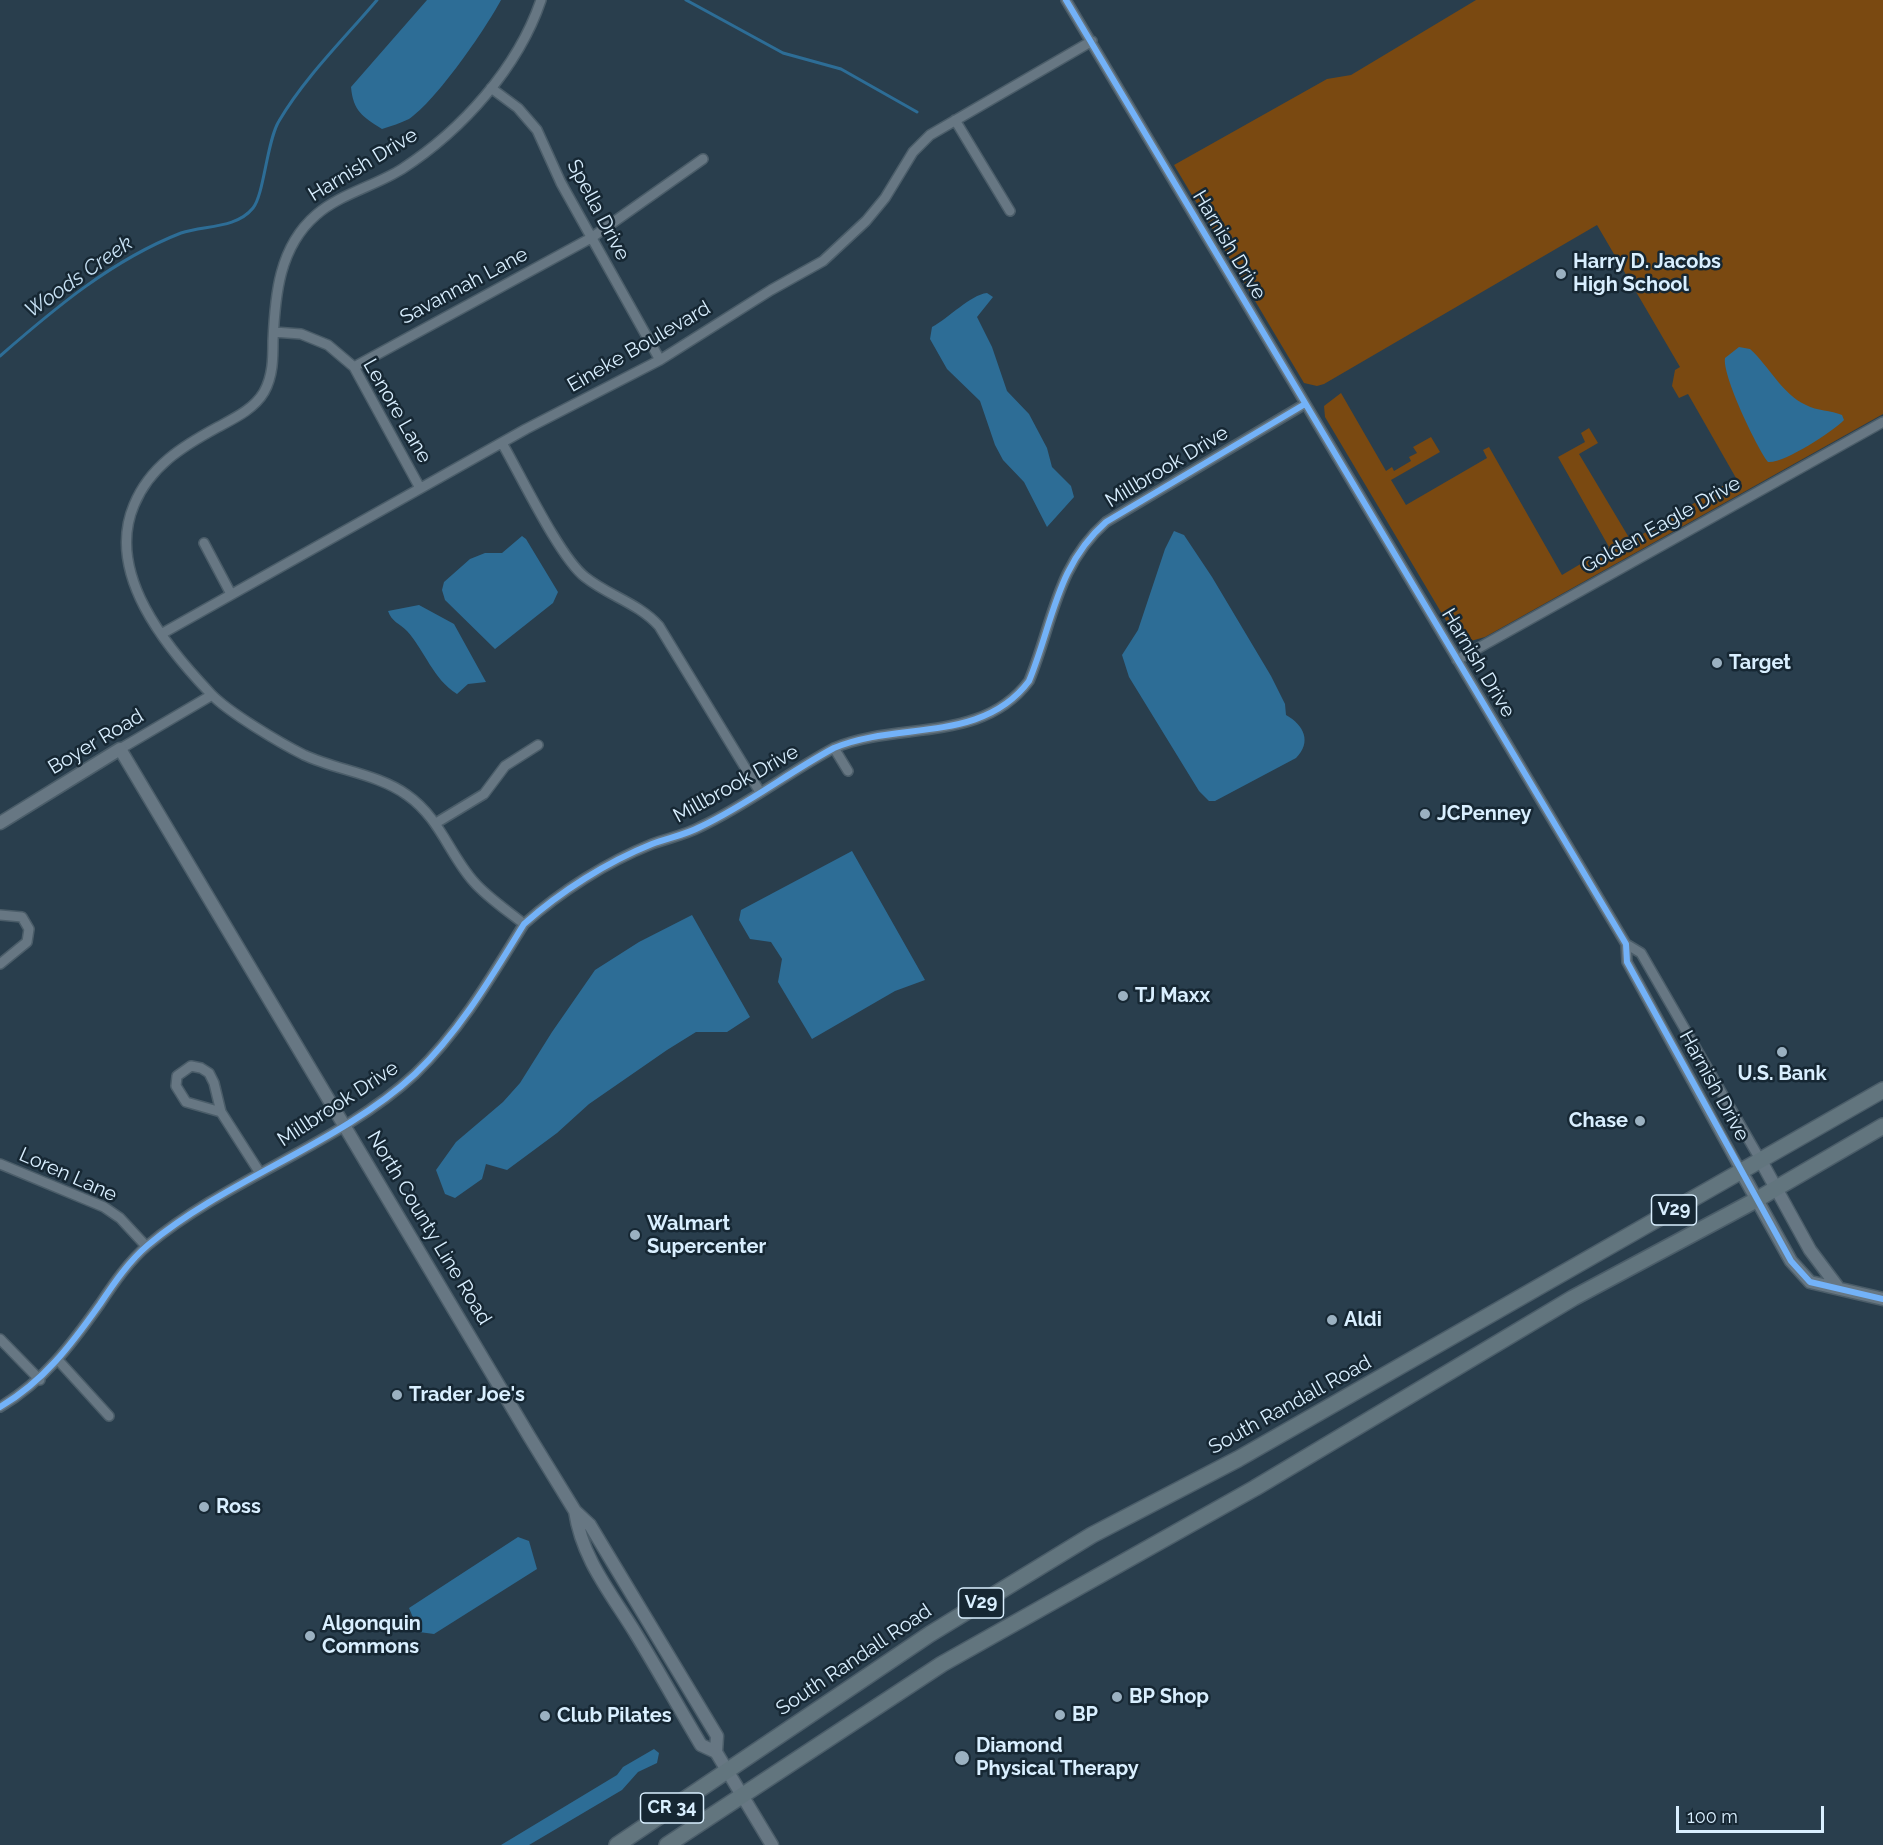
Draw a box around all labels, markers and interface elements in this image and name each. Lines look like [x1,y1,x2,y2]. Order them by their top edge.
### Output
street label: Harnish Drive [304,123,422,207]
street label: Spella Drive [561,155,635,265]
street label: Harnish Drive [1187,186,1271,304]
water label: Woods Creek [20,231,138,323]
street label: Savannah Lane [396,242,532,330]
place label: Harry D. Jacobs High School [1573,250,1721,297]
marker: Harry D. Jacobs High School [1554,267,1568,281]
street label: Eineke Boulevard [563,296,715,398]
street label: Lenore Lane [358,355,436,467]
street label: Millbrook Drive [1101,421,1233,513]
street label: Golden Eagle Drive [1577,471,1745,579]
street label: Harnish Drive [1436,604,1520,722]
place label: Target [1729,651,1791,675]
marker: Target [1710,656,1724,670]
street label: Boyer Road [44,704,148,780]
street label: Millbrook Drive [669,740,803,828]
place label: JCPenney [1437,802,1532,826]
marker: JCPenney [1418,807,1432,821]
place label: TJ Maxx [1135,984,1210,1008]
marker: TJ Maxx [1116,989,1130,1003]
street label: Harnish Drive [1674,1027,1754,1145]
marker: U.S. Bank [1775,1045,1789,1059]
street label: Millbrook Drive [273,1056,403,1152]
place label: U.S. Bank [1737,1062,1827,1086]
place label: Chase [1569,1109,1628,1133]
marker: Chase [1633,1114,1647,1128]
street label: North County Line Road [362,1127,496,1329]
street label: Loren Lane [15,1143,121,1207]
road number: V29 [1652,1195,1696,1225]
place label: Walmart Supercenter [647,1212,766,1259]
marker: Walmart Supercenter [628,1228,642,1242]
place label: Aldi [1344,1308,1382,1332]
marker: Aldi [1325,1313,1339,1327]
street label: South Randall Road [1205,1350,1375,1460]
place label: Trader Joe's [409,1383,525,1407]
marker: Trader Joe's [390,1388,404,1402]
place label: Ross [216,1495,261,1519]
marker: Ross [197,1500,211,1514]
road number: V29 [958,1588,1004,1618]
street label: South Randall Road [772,1599,936,1721]
place label: Algonquin Commons [322,1612,421,1659]
marker: Algonquin Commons [303,1629,317,1643]
place label: BP Shop [1129,1685,1209,1709]
marker: BP Shop [1110,1690,1124,1704]
place label: BP [1072,1703,1098,1727]
place label: Club Pilates [557,1704,672,1728]
marker: BP [1053,1708,1067,1722]
marker: Club Pilates [538,1709,552,1723]
place label: Diamond Physical Therapy [976,1734,1139,1781]
marker: Diamond Physical Therapy [953,1749,971,1767]
road number: CR 34 [640,1793,704,1823]
scale bar [1679,1794,1828,1832]
text: 100 m [1687,1806,1738,1827]

